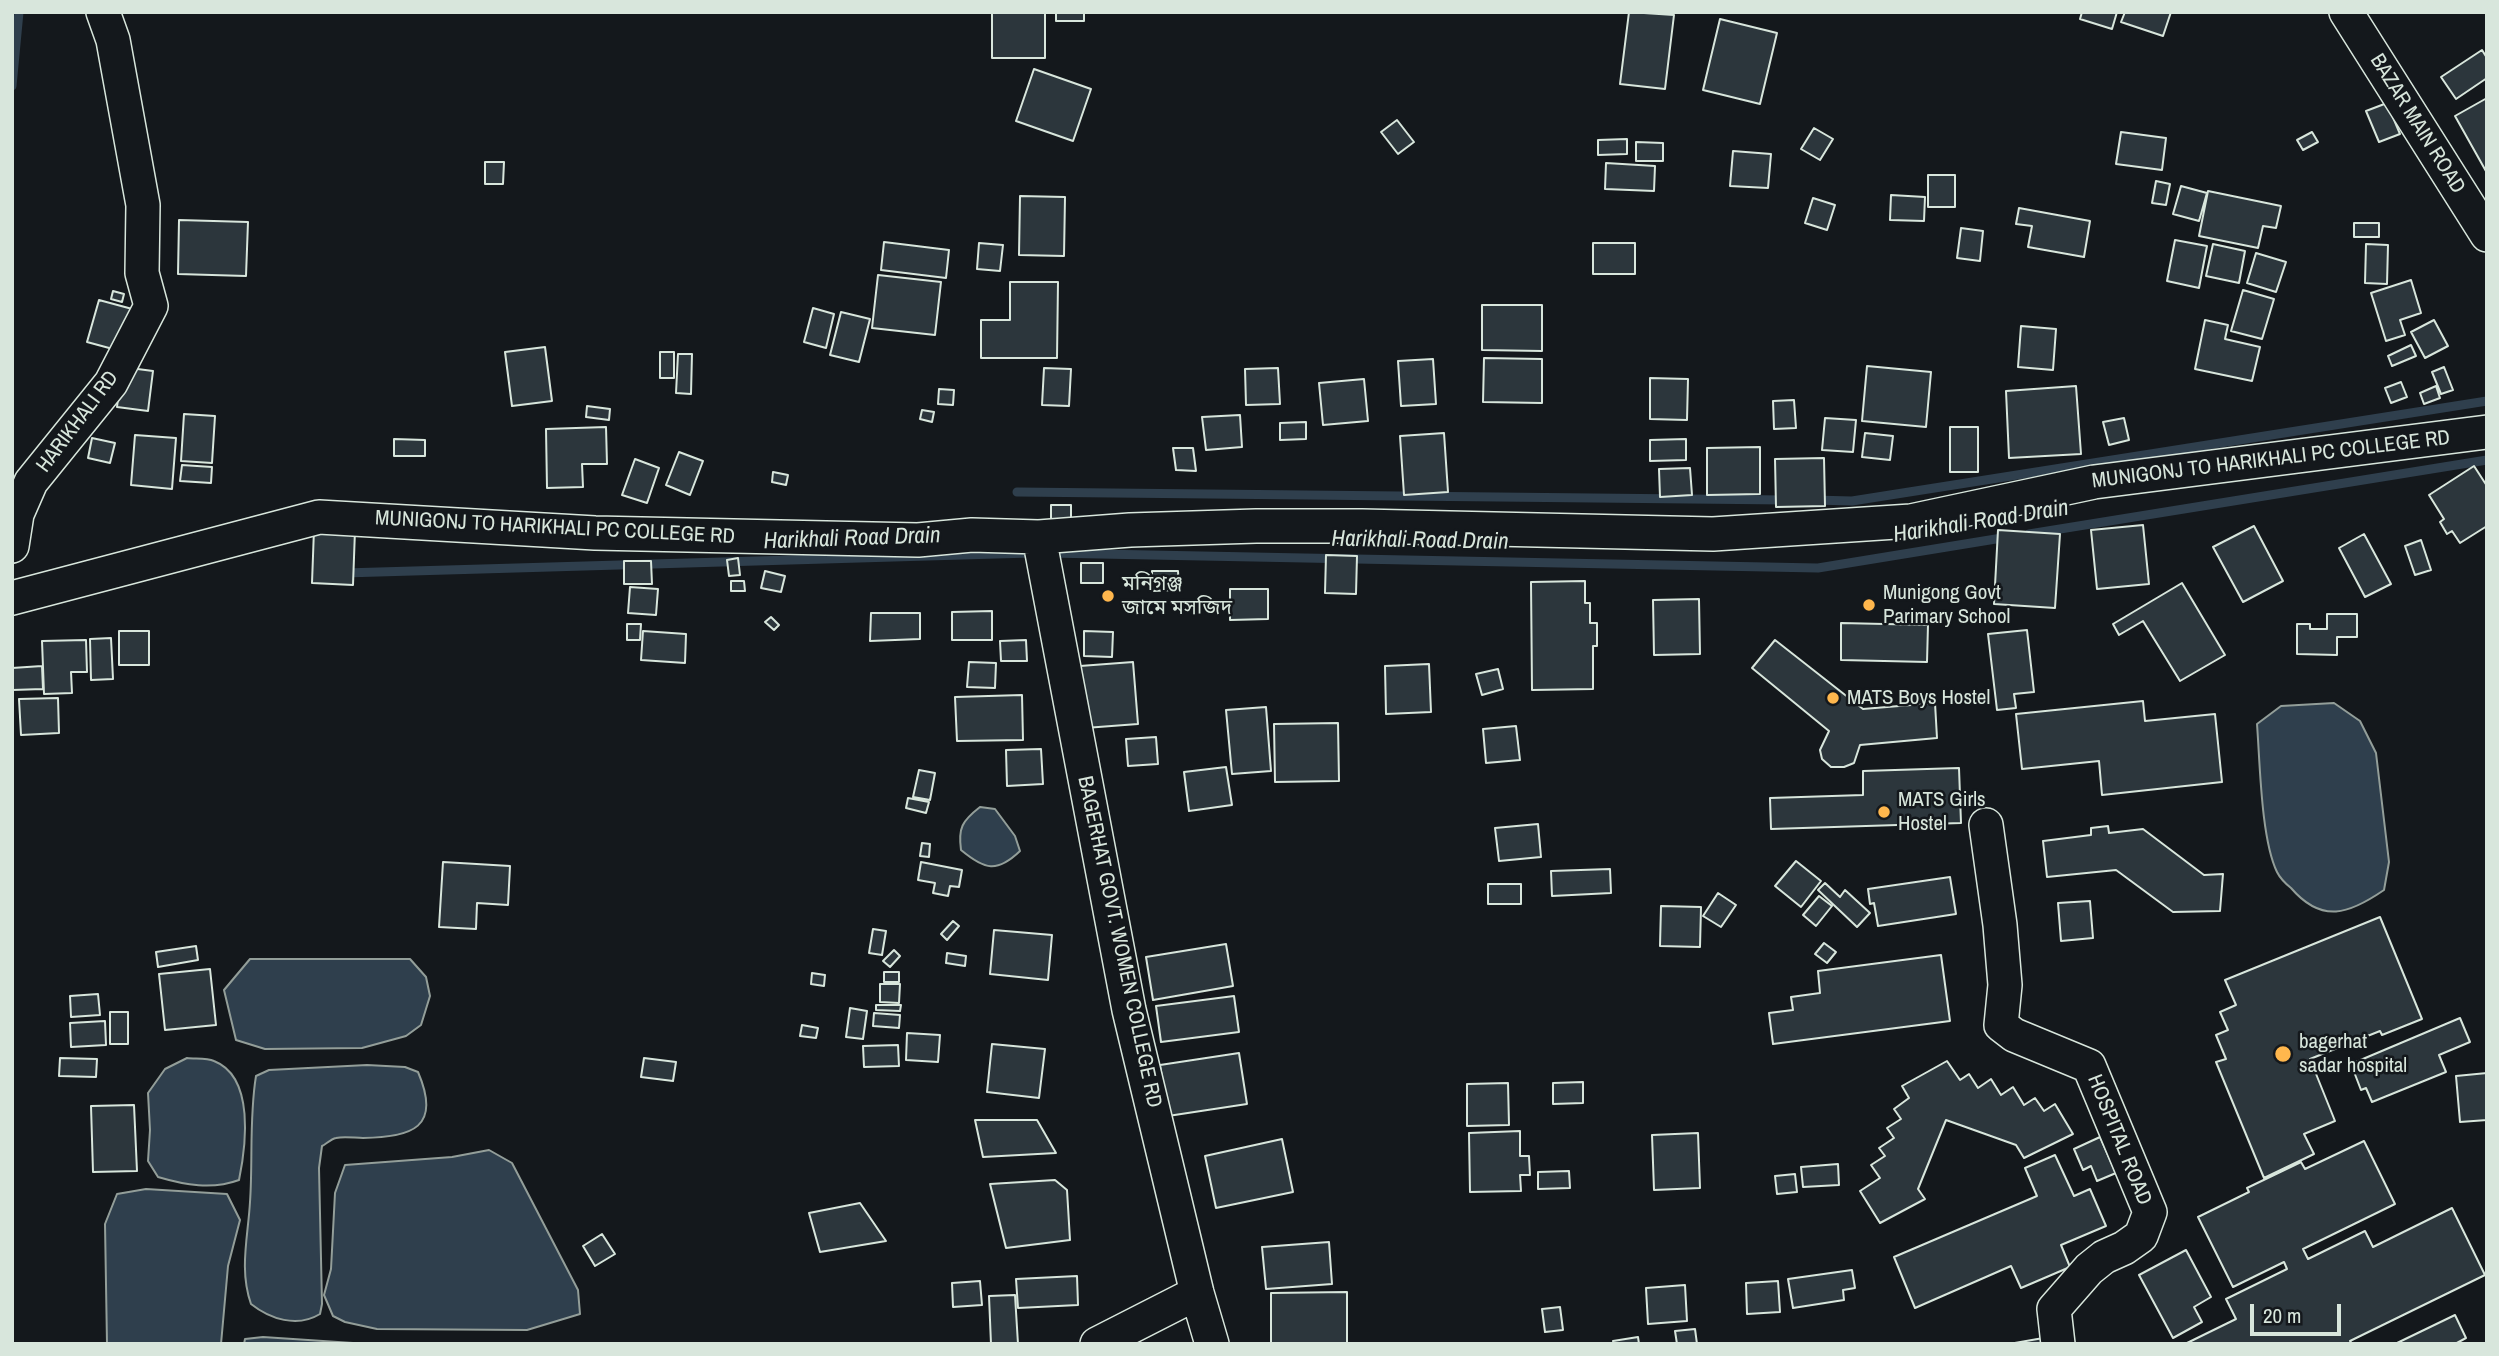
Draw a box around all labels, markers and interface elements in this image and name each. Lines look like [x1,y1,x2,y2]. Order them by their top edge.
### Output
street label: BAZAR MAIN ROAD [2364,50,2470,198]
street label: HARIKHALI RD [32,366,124,478]
street label: MUNIGONJ TO HARIKHALI PC COLLEGE RD [2091,426,2451,494]
water label: Harikhali Road Drain [1891,495,2071,549]
street label: MUNIGONJ TO HARIKHALI PC COLLEGE RD [374,506,736,550]
water label: Harikhali Road Drain [763,522,941,556]
water label: Harikhali Road Drain [1331,526,1509,556]
place label: মনিগঞ্জ জামে মসজিদ [1122,571,1232,621]
place label: Munigong Govt Parimary School [1883,580,2010,630]
marker: মনিগঞ্জ জামে মসজিদ [1100,588,1116,604]
marker: Munigong Govt Parimary School [1861,597,1877,613]
place label: MATS Boys Hostel [1847,685,1990,711]
marker: MATS Boys Hostel [1825,690,1841,706]
street label: BAGERHAT GOVT. WOMEN COLLEGE RD [1071,774,1167,1110]
place label: MATS Girls Hostel [1898,787,1986,837]
marker: MATS Girls Hostel [1876,804,1892,820]
place label: bagerhat sadar hospital [2299,1029,2407,1079]
marker: bagerhat sadar hospital [2273,1044,2293,1064]
street label: HOSPITAL ROAD [2081,1071,2157,1209]
scale bar [2254,1290,2345,1334]
text: 20 m [2263,1301,2301,1330]

